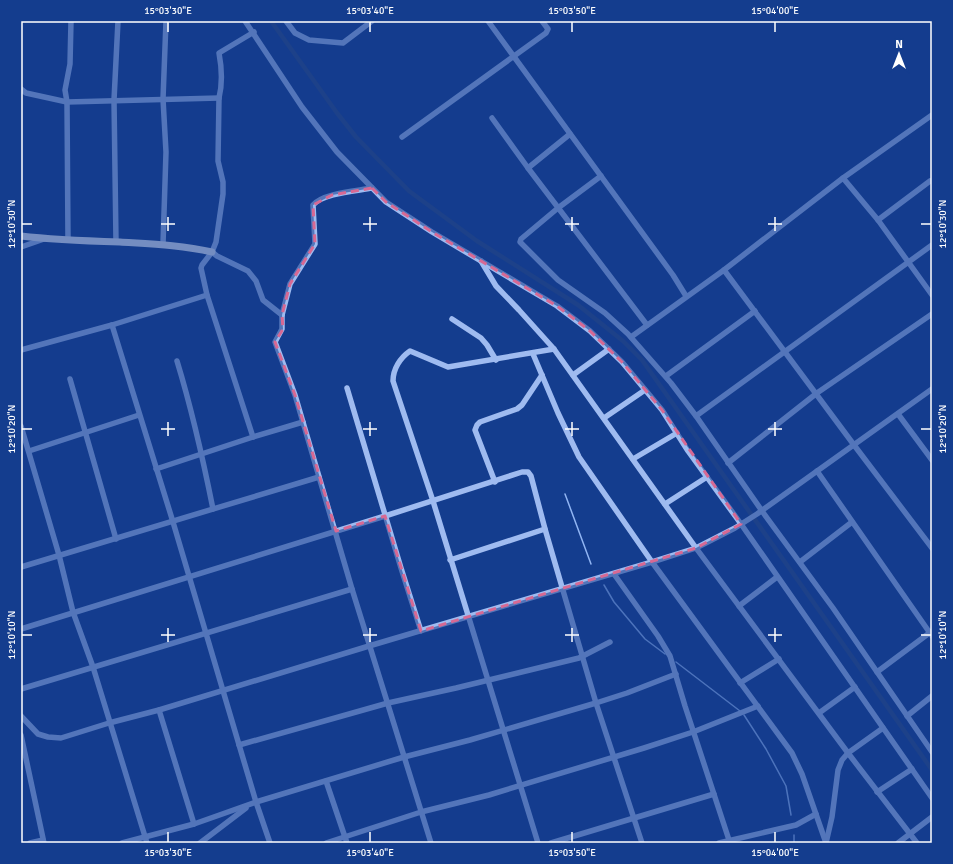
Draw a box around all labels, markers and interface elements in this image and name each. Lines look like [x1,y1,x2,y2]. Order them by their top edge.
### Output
text: 15°03'30"E [144,5,192,17]
text: 15°03'40"E [346,5,394,17]
text: 15°03'50"E [548,5,596,17]
text: 15°04'00"E [751,5,799,17]
north arrow [879,34,919,74]
text: N [895,38,903,51]
text: 12°10'30"N [6,200,18,248]
text: 12°10'30"N [937,200,949,248]
text: 12°10'20"N [6,405,18,453]
text: 12°10'20"N [937,405,949,453]
text: 12°10'10"N [6,611,18,659]
text: 12°10'10"N [937,611,949,659]
text: 15°03'30"E [144,847,192,859]
text: 15°03'40"E [346,847,394,859]
text: 15°03'50"E [548,847,596,859]
text: 15°04'00"E [751,847,799,859]

